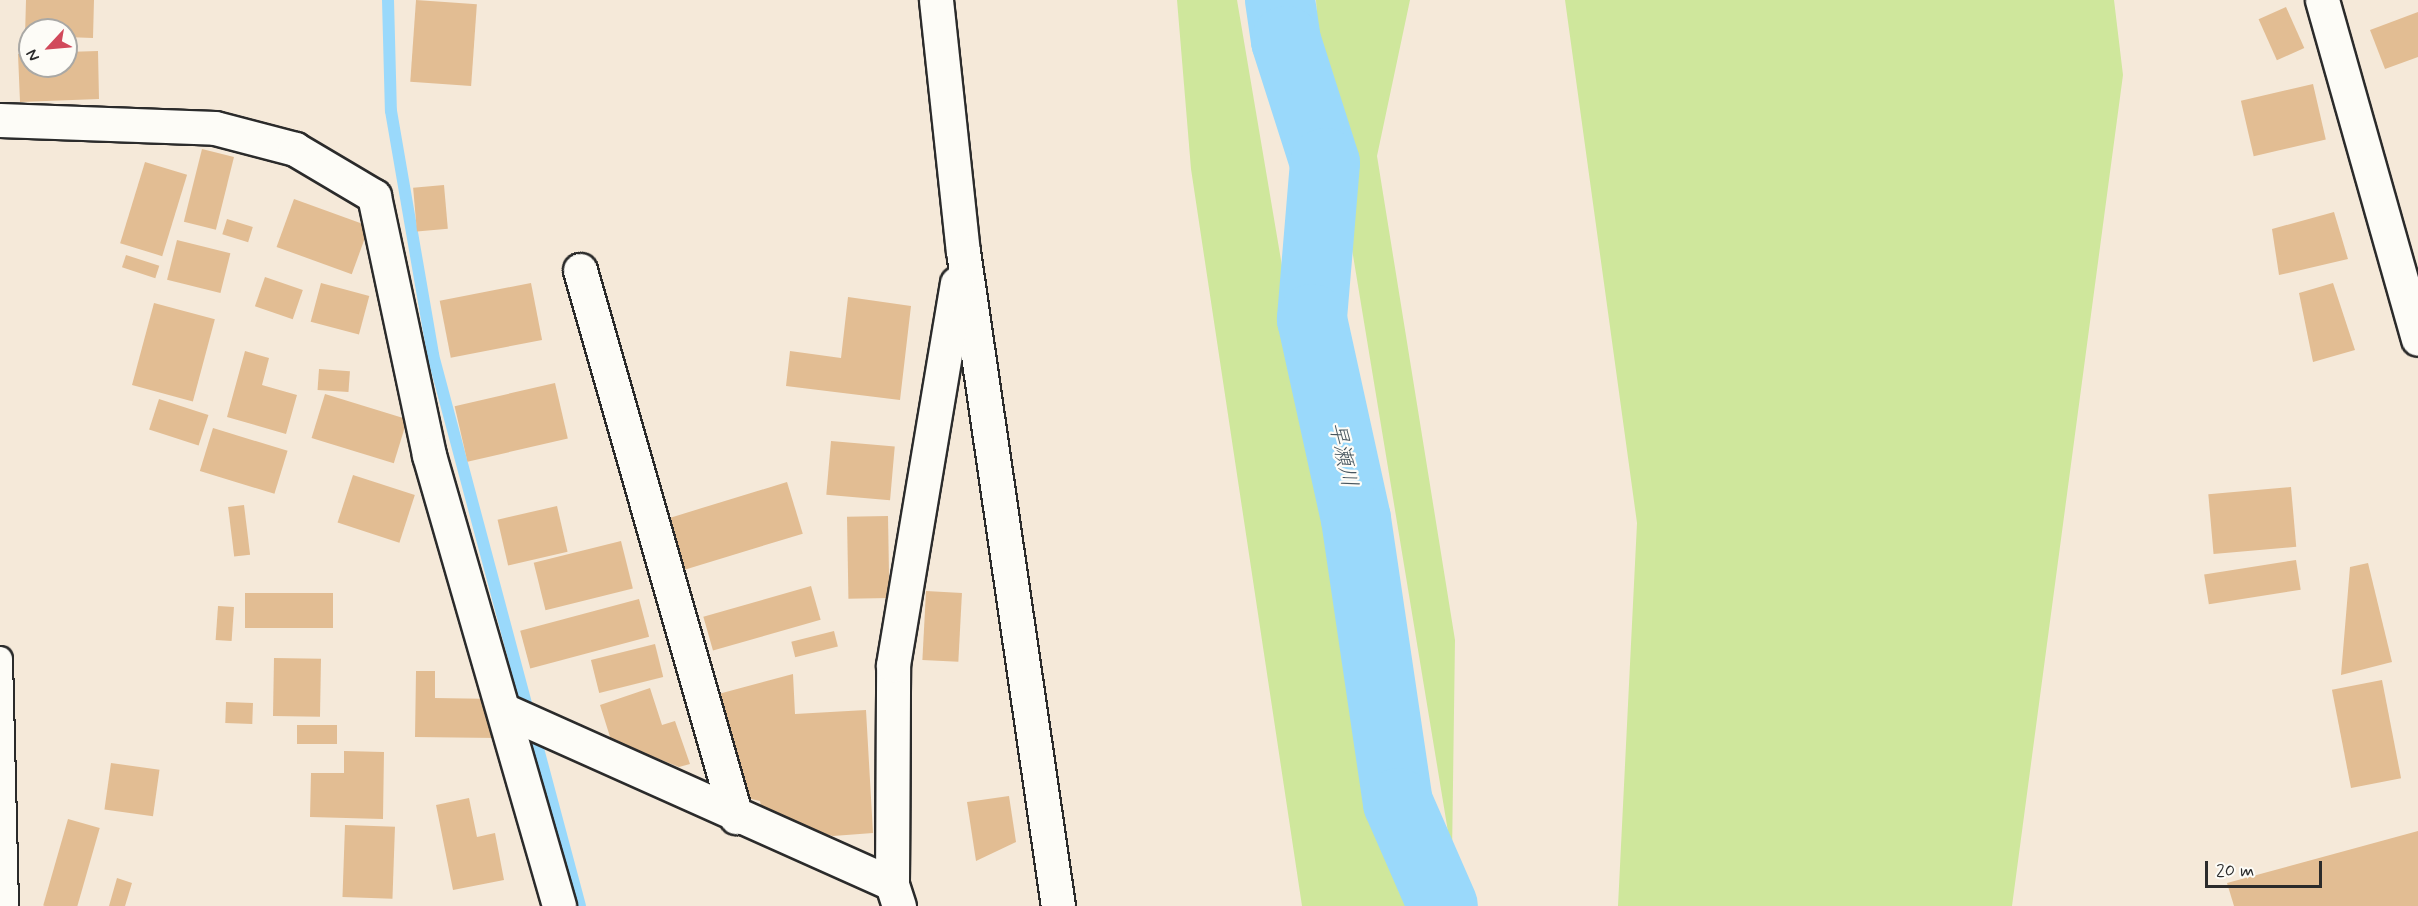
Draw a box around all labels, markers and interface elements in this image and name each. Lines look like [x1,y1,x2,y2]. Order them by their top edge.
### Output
north arrow [18,18,78,78]
text: N [21,46,45,65]
water label: 早瀬川 [1322,420,1362,490]
scale bar [2208,849,2325,887]
text: 20 m [2216,859,2254,883]

